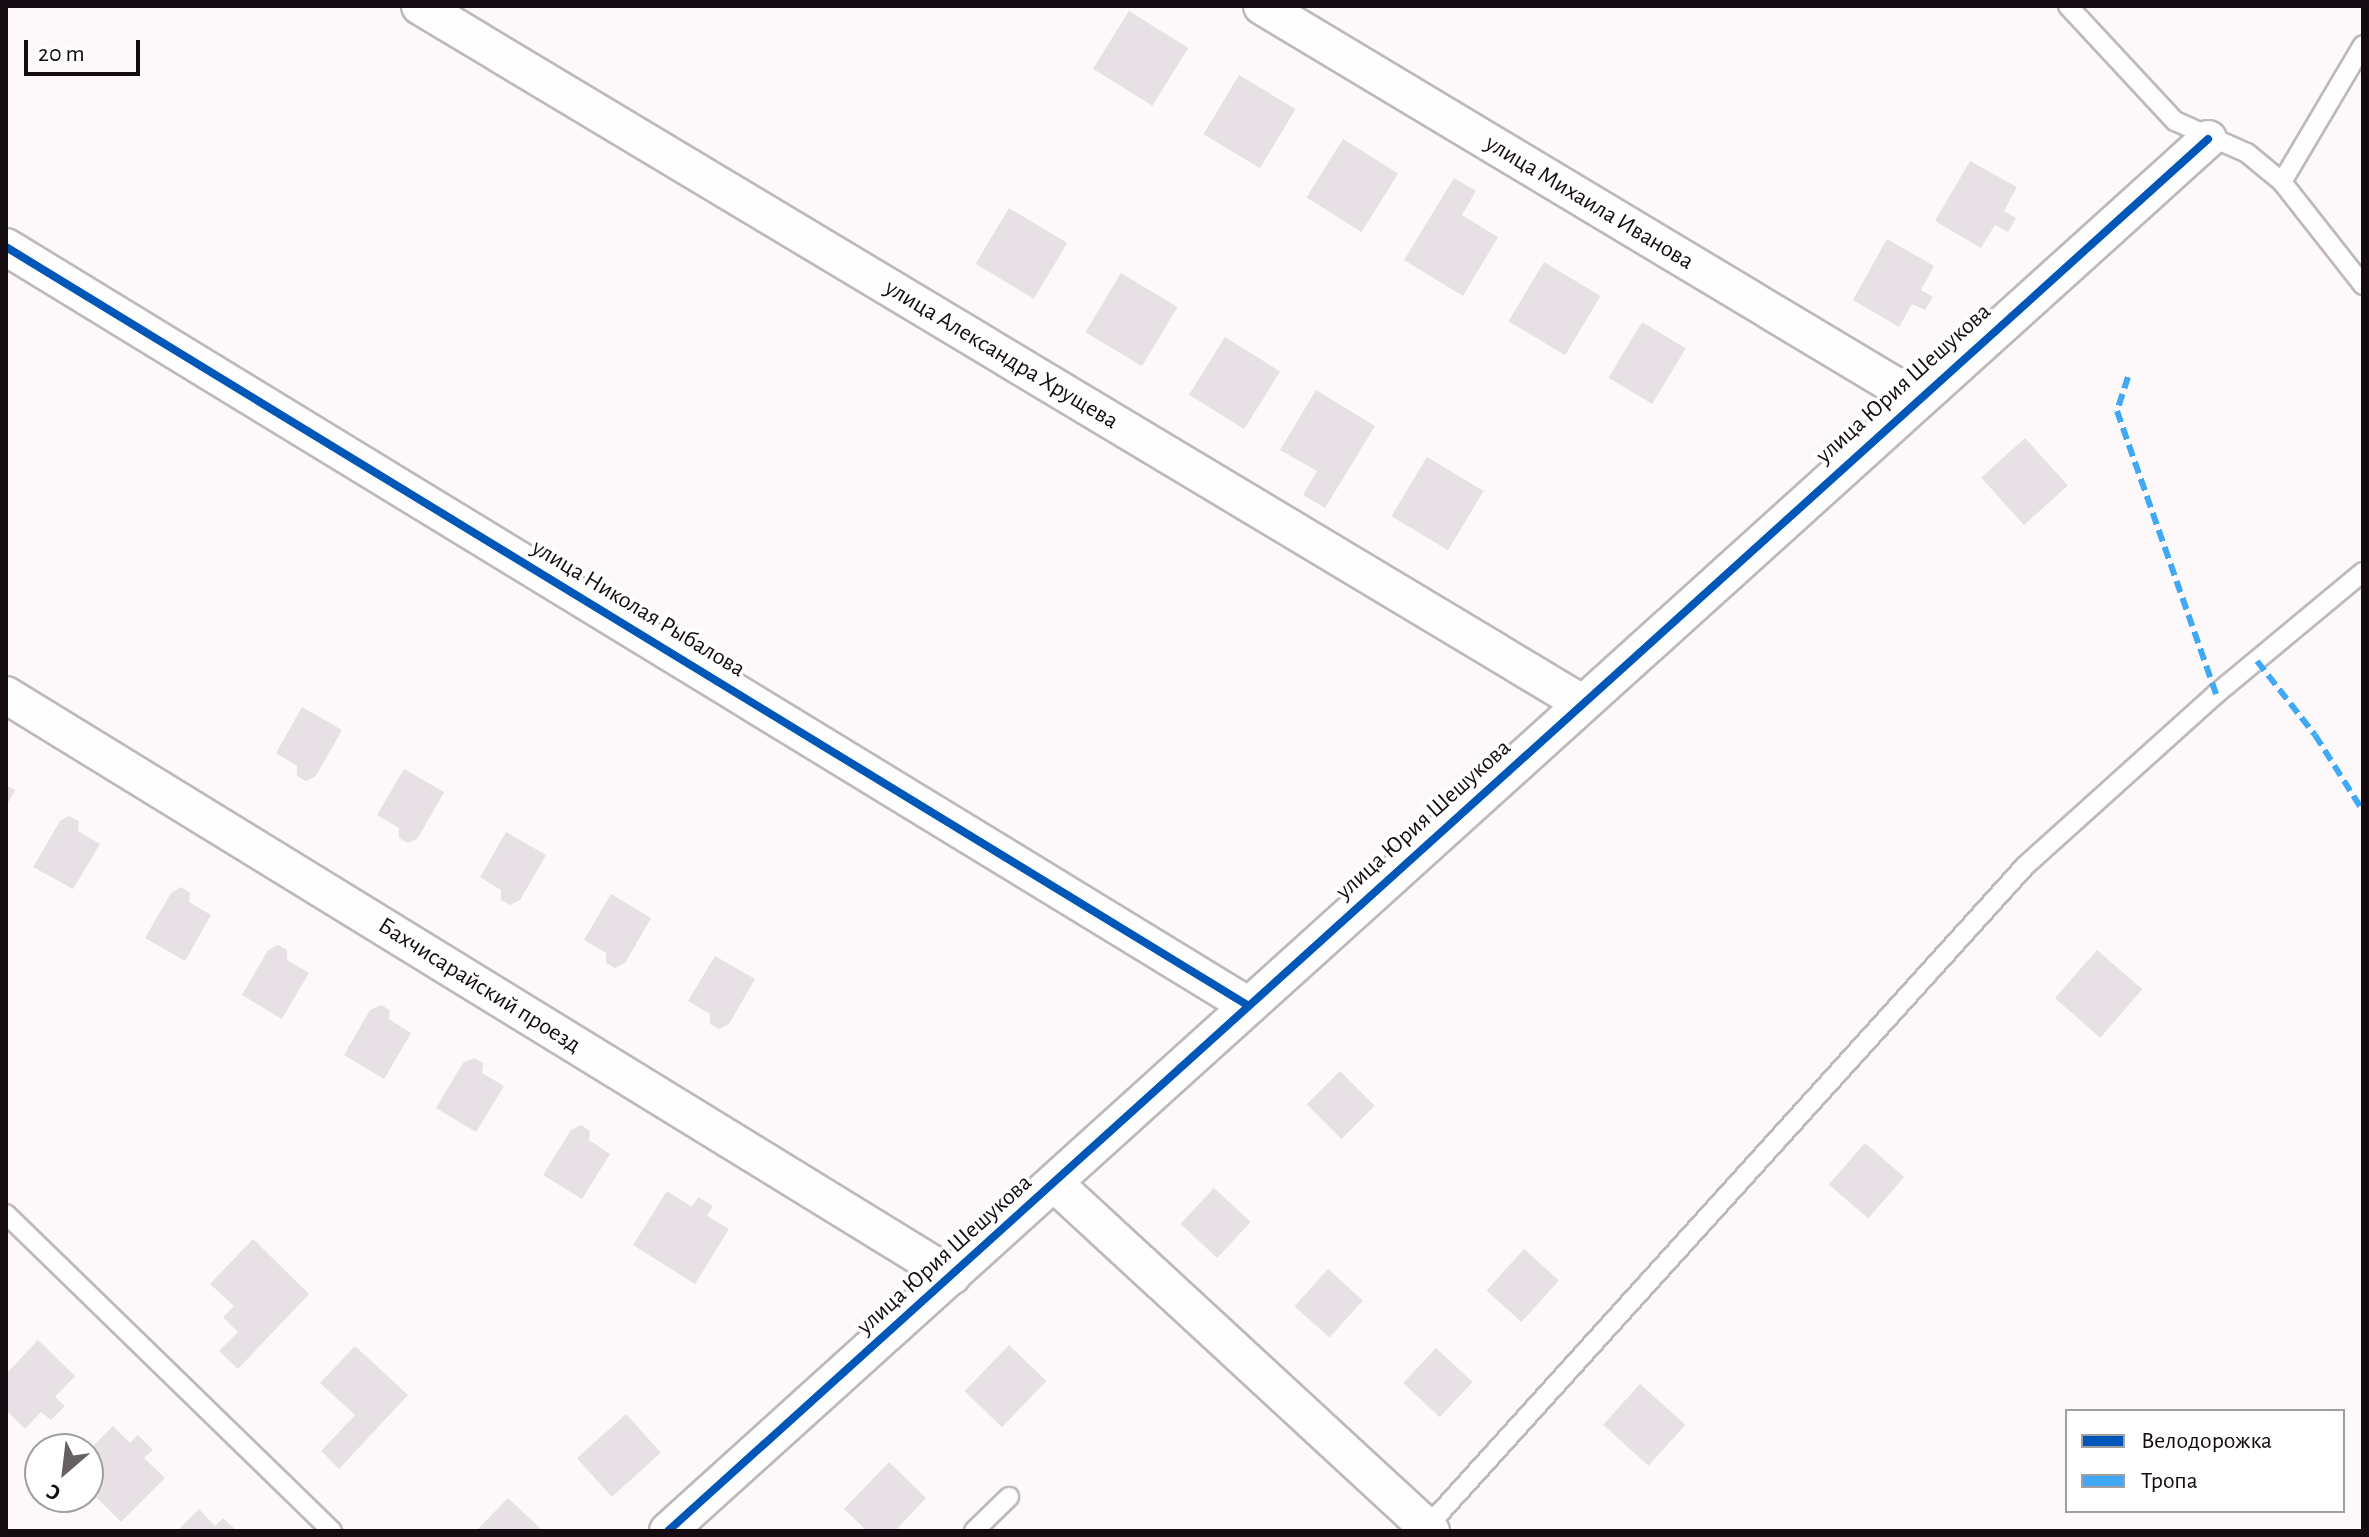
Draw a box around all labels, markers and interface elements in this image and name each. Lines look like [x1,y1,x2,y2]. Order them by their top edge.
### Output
scale bar [28,24,144,74]
text: 20 m [38,42,85,66]
street label: улица Михаила Иванова [1480,129,1698,277]
street label: улица Александра Хрущева [879,274,1123,436]
street label: улица Юрия Шешукова [1810,298,1998,470]
street label: улица Николая Рыбалова [526,534,750,684]
street label: улица Юрия Шешукова [1330,734,1518,906]
street label: Бахчисарайский проезд [372,912,586,1060]
street label: улица Юрия Шешукова [851,1169,1039,1341]
legend [2065,1409,2345,1513]
text: Велодорожка [2141,1429,2272,1453]
north arrow [24,1433,104,1513]
text: Тропа [2141,1469,2198,1493]
text: С [43,1480,64,1505]

